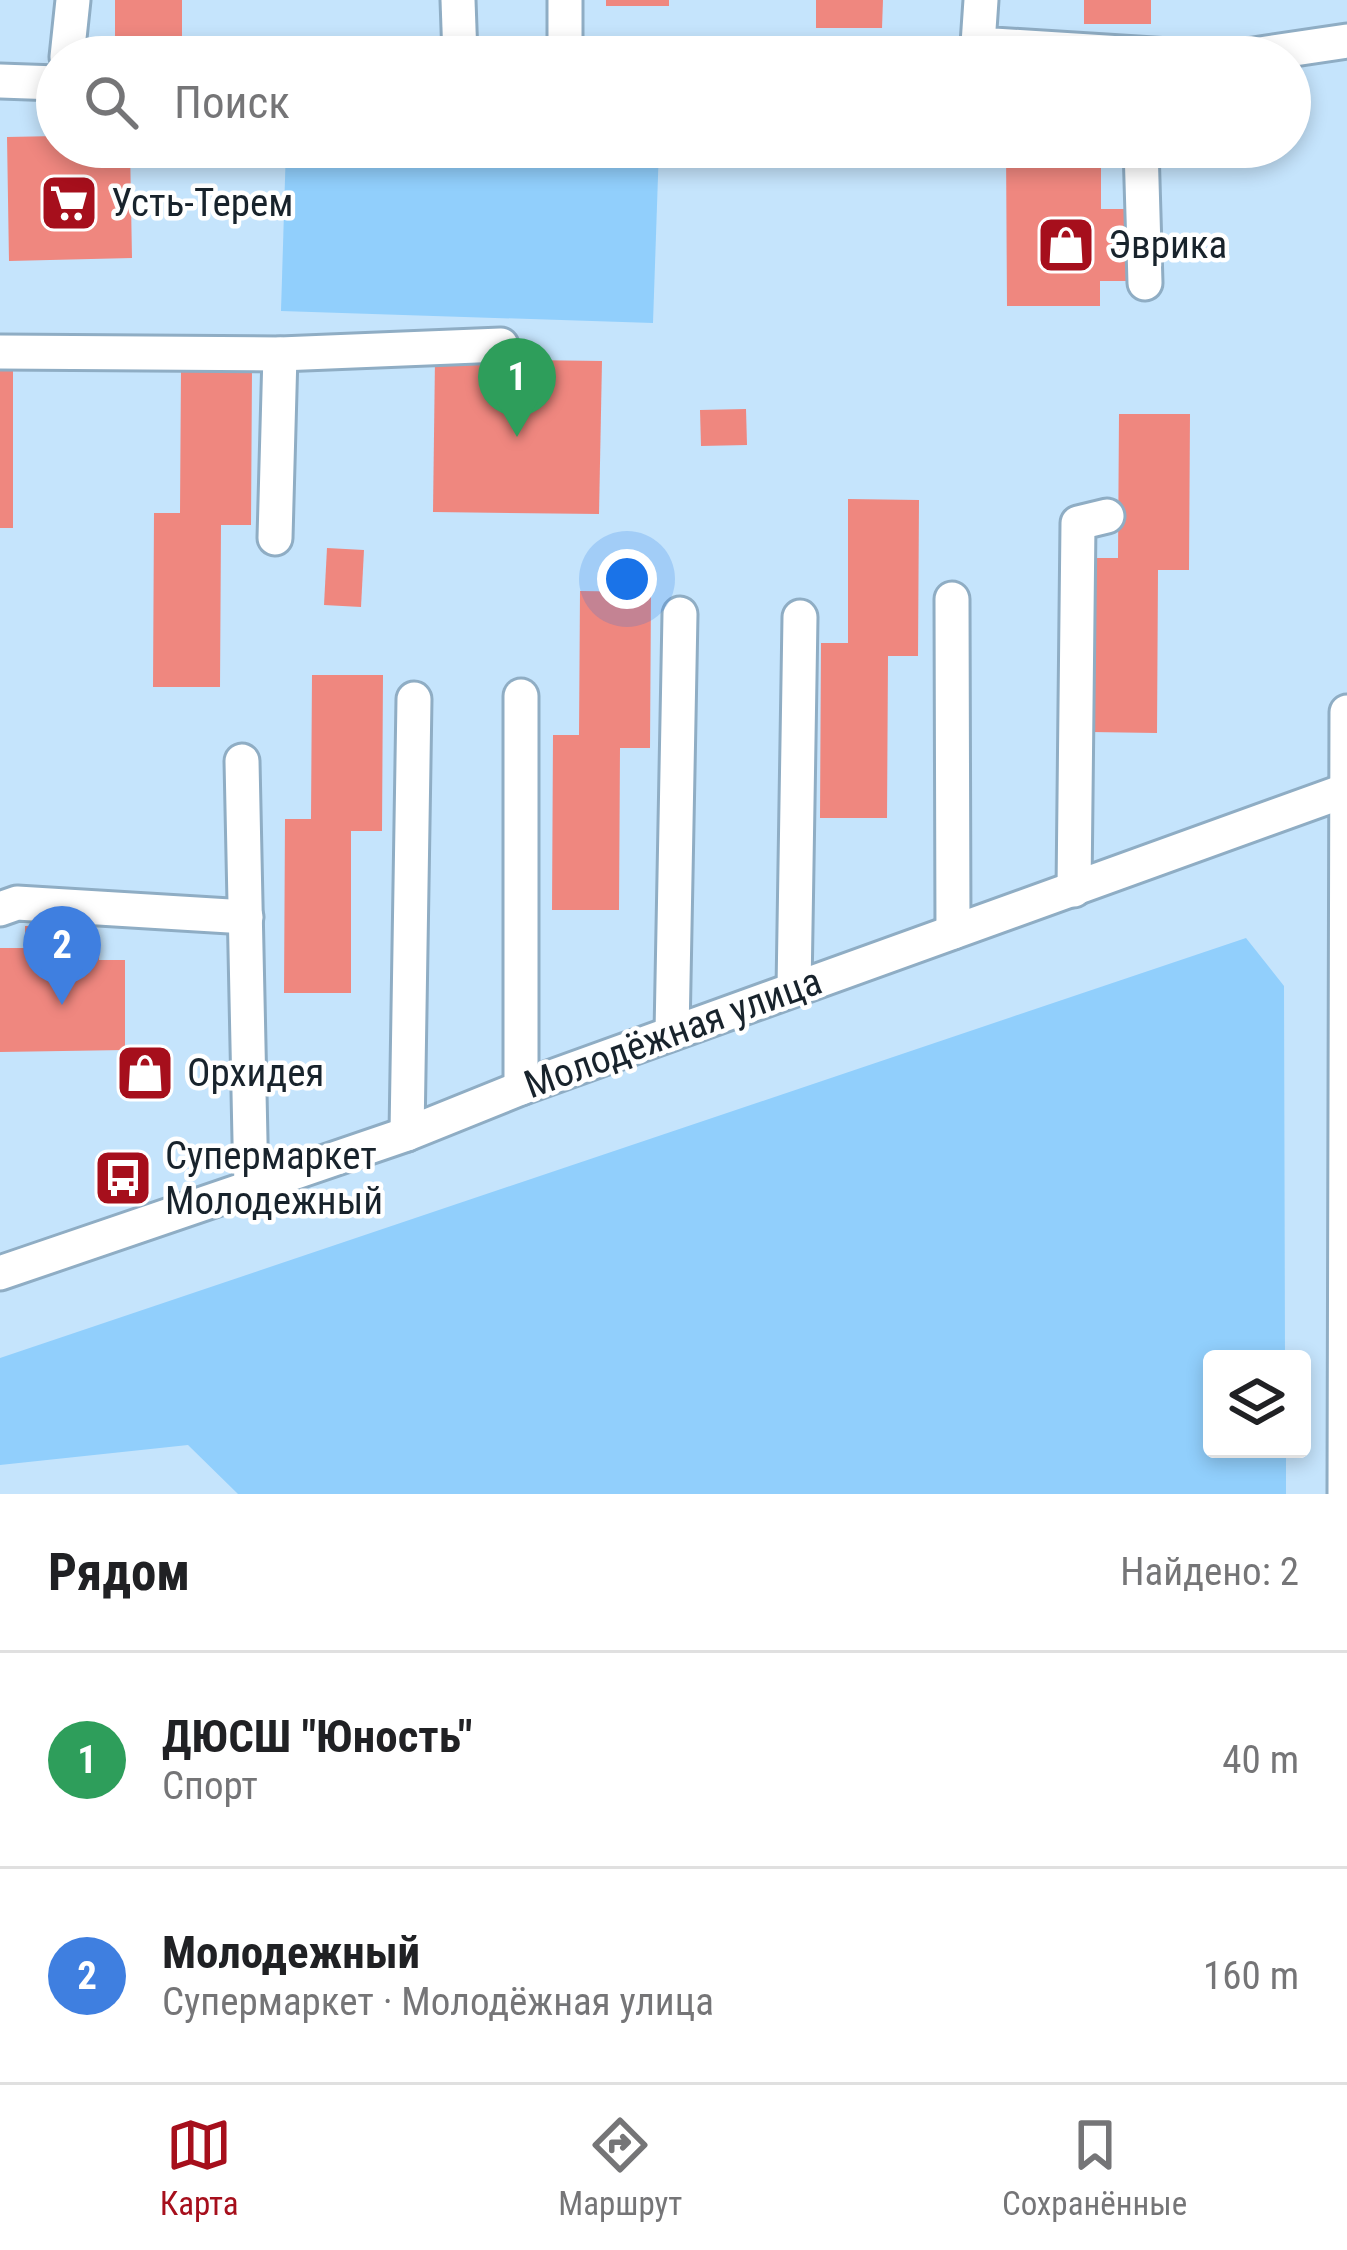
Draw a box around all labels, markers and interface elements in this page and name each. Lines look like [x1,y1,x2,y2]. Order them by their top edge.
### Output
search box [36,36,1311,168]
icon: search [78,69,144,135]
text: Поиск [174,76,290,129]
supermarket icon: Усть-Терем [38,172,100,234]
place label: Усть-Терем [111,180,293,226]
shop icon: Эврика [1035,214,1097,276]
place label: Эврика [1108,222,1227,268]
pin: 1 [478,338,556,437]
your location [597,549,657,609]
pin: 2 [23,906,101,1005]
street label: Молодёжная улица [518,958,828,1108]
shop icon: Орхидея [114,1042,176,1104]
place label: Орхидея [187,1050,324,1096]
place label: Супермаркет Молодежный [165,1133,383,1224]
bus stop icon: Супермаркет Молодежный [92,1147,154,1209]
map controls [1203,1350,1311,1458]
button: layers [1203,1350,1311,1458]
text: Рядом [48,1543,190,1602]
text: Найдено: 2 [1120,1549,1299,1595]
text: ДЮСШ "Юность" [162,1710,472,1763]
text: 1 [77,1737,97,1783]
text: 40 m [1222,1737,1299,1783]
text: Спорт [162,1763,258,1809]
text: Молодежный [162,1926,420,1979]
text: 2 [77,1953,97,1999]
text: 160 m [1203,1953,1299,1999]
text: Супермаркет · Молодёжная улица [162,1979,714,2025]
tab: Карта [160,2112,239,2223]
tab: Маршрут [558,2112,682,2223]
tab: Сохранённые [1002,2112,1187,2223]

